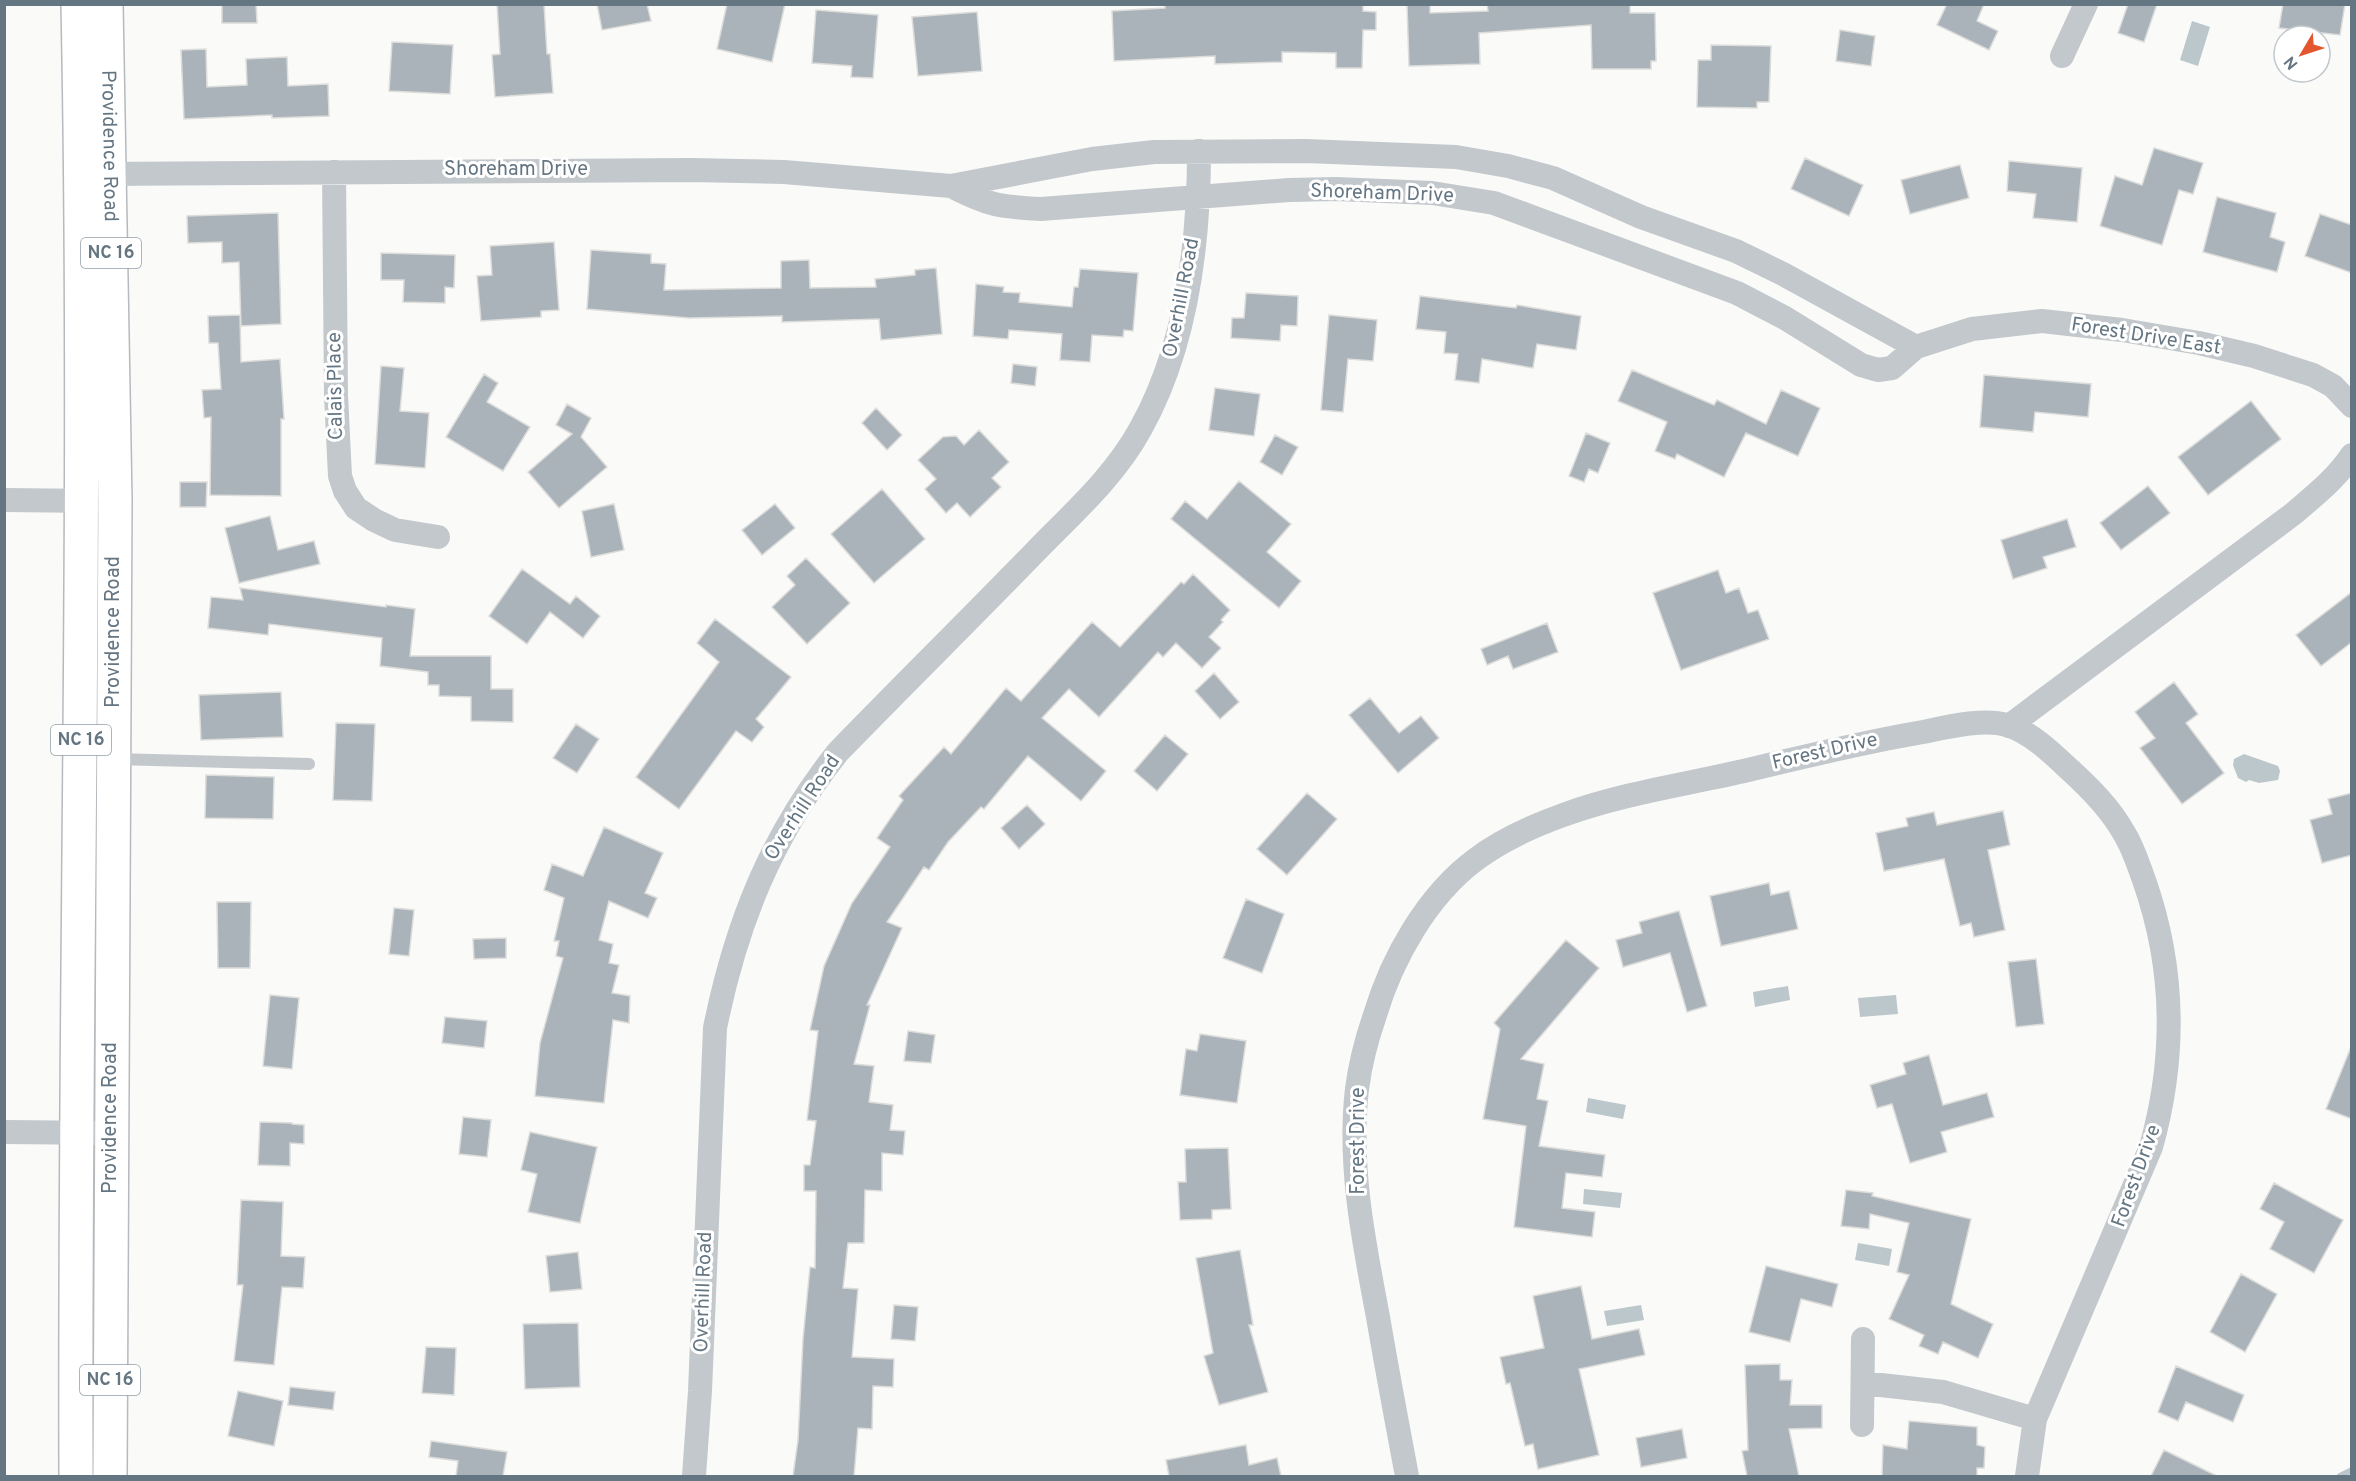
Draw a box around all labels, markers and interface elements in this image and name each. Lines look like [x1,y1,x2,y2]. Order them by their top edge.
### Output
north arrow [2272,24,2332,84]
text: N [2281,51,2303,73]
street label: Providence Road [94,70,123,222]
street label: Shoreham Drive [444,157,588,183]
street label: Shoreham Drive [1310,178,1454,210]
street label: Overhill Road [1158,236,1206,360]
road number: NC 16 [81,238,141,268]
street label: Forest Drive East [2069,312,2223,362]
street label: Calais Place [322,332,350,440]
street label: Providence Road [101,556,127,708]
road number: NC 16 [51,725,111,755]
street label: Forest Drive [1770,727,1880,777]
street label: Overhill Road [759,750,847,866]
street label: Providence Road [98,1042,124,1194]
street label: Forest Drive [1346,1087,1372,1195]
street label: Forest Drive [2106,1121,2168,1231]
street label: Overhill Road [689,1231,719,1353]
road number: NC 16 [80,1365,140,1395]

